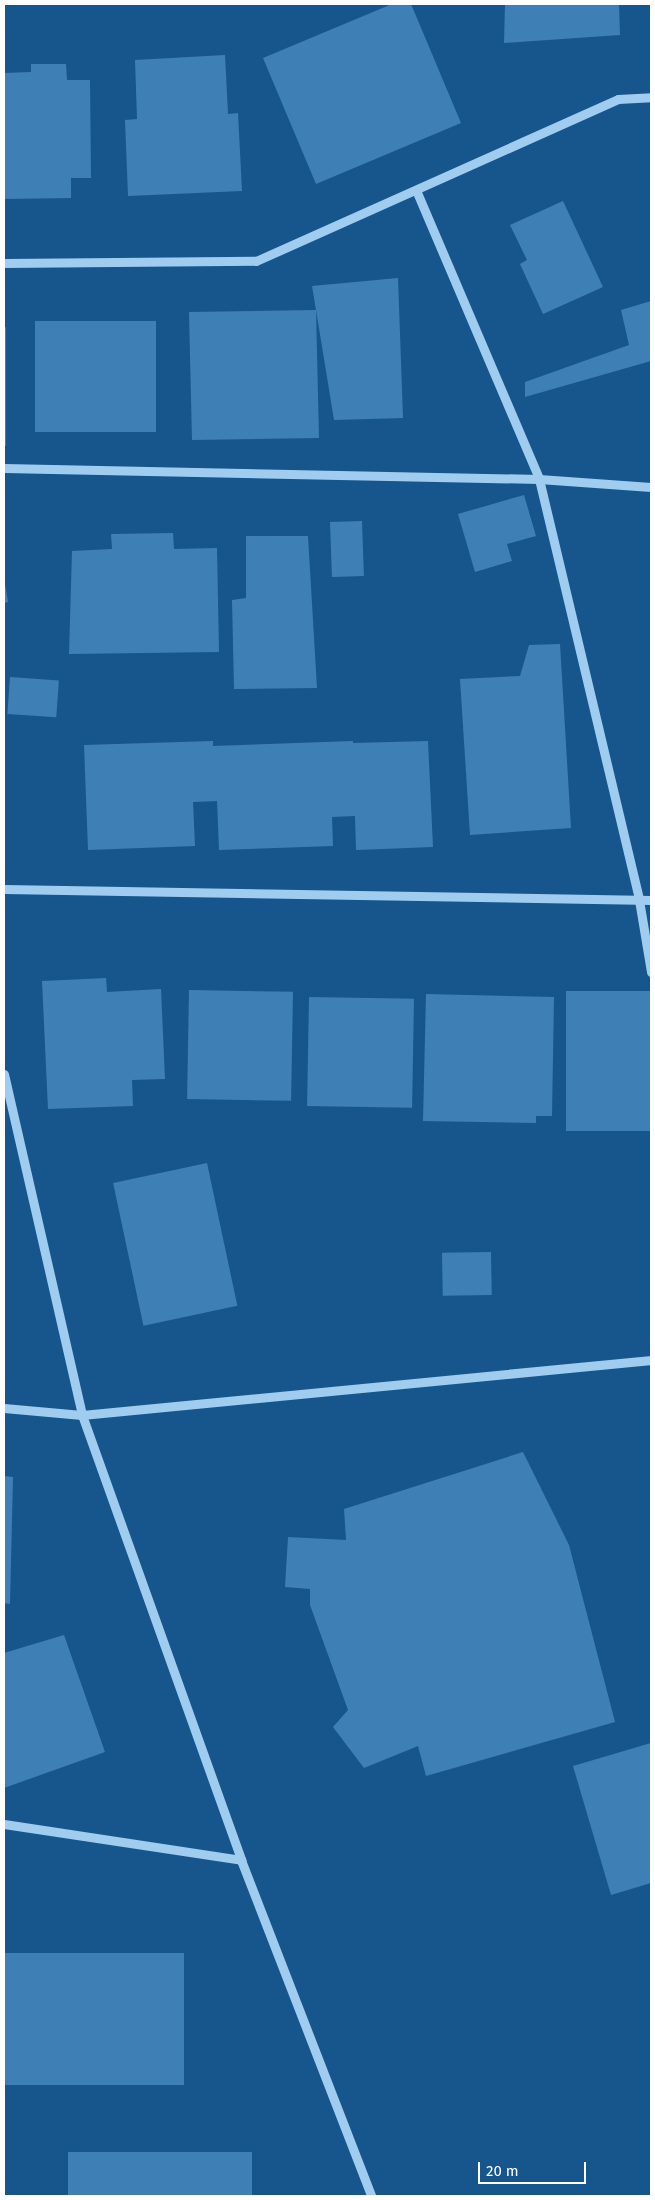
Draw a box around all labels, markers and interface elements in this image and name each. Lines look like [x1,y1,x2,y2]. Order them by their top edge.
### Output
scale bar [480,2152,588,2184]
text: 20 m [486,2162,519,2180]

